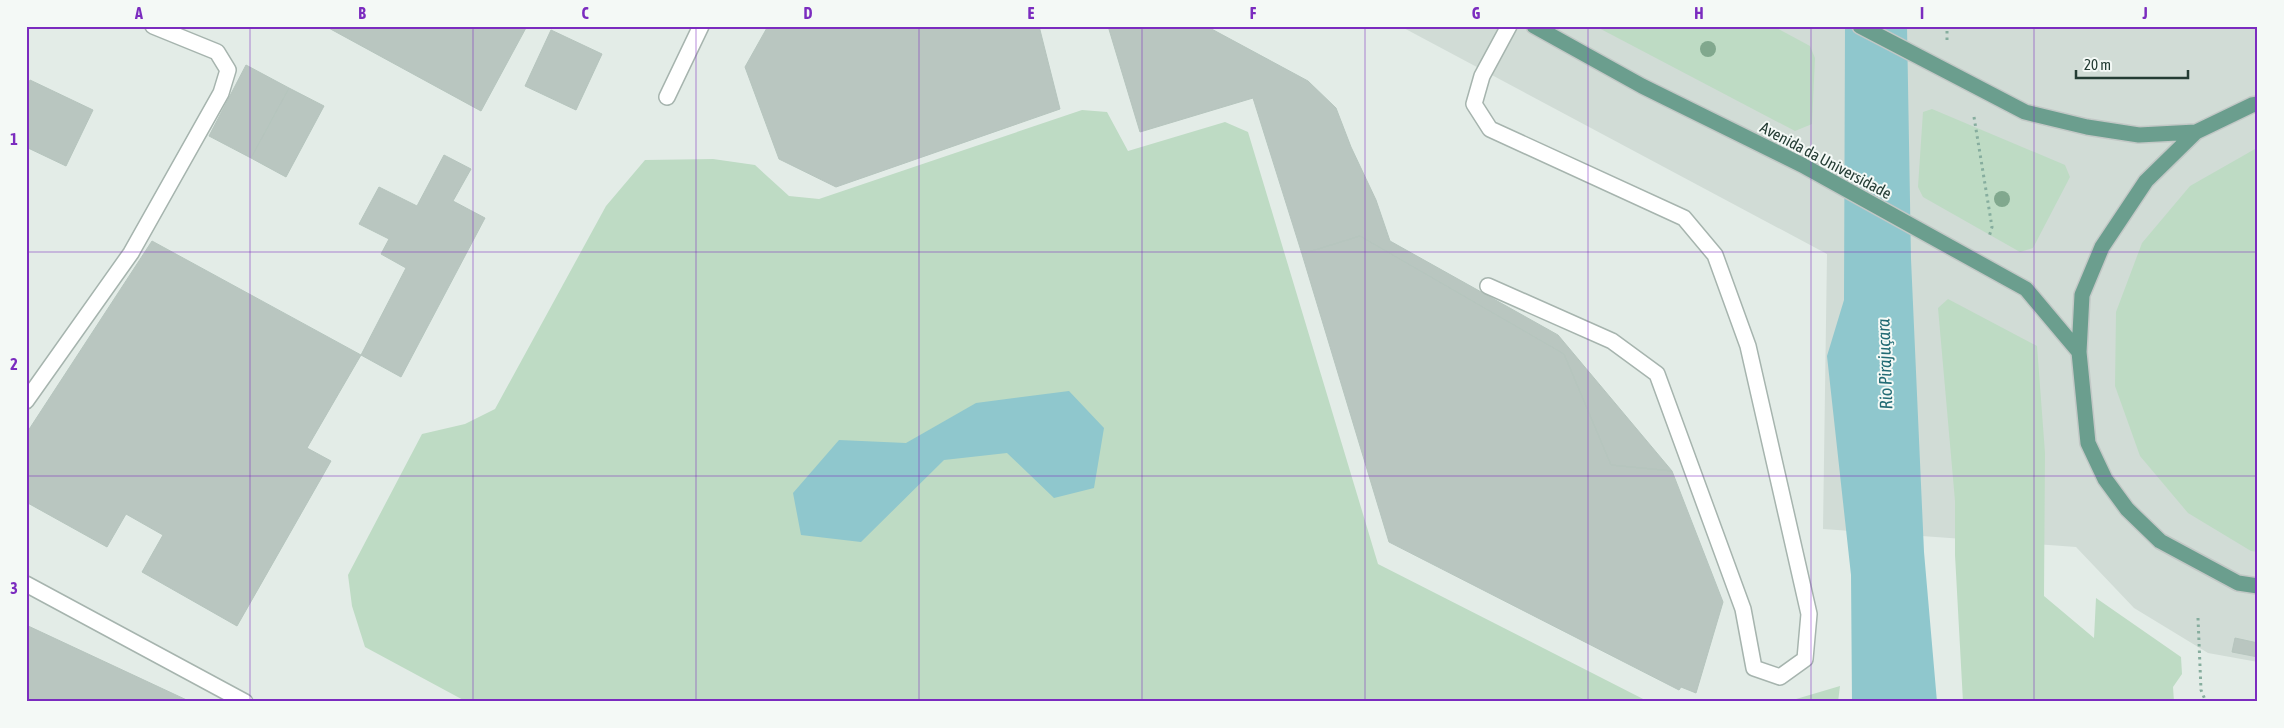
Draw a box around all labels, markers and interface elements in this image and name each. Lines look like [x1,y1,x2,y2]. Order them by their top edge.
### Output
text: A [134,4,143,22]
text: B [358,4,366,22]
text: C [581,4,589,22]
text: D [804,4,813,22]
text: E [1028,4,1035,22]
text: F [1250,4,1257,22]
text: G [1472,4,1481,22]
text: H [1694,4,1704,22]
text: I [1920,4,1924,22]
text: J [2141,4,2148,22]
scale bar [2076,48,2189,80]
text: 20 m [2084,56,2111,73]
street label: Avenida da Universidade [1757,118,1895,202]
text: 1 [10,130,18,148]
water label: Rio Pirajuçara [1872,318,1897,410]
text: 2 [10,355,18,373]
text: 3 [10,579,18,597]

